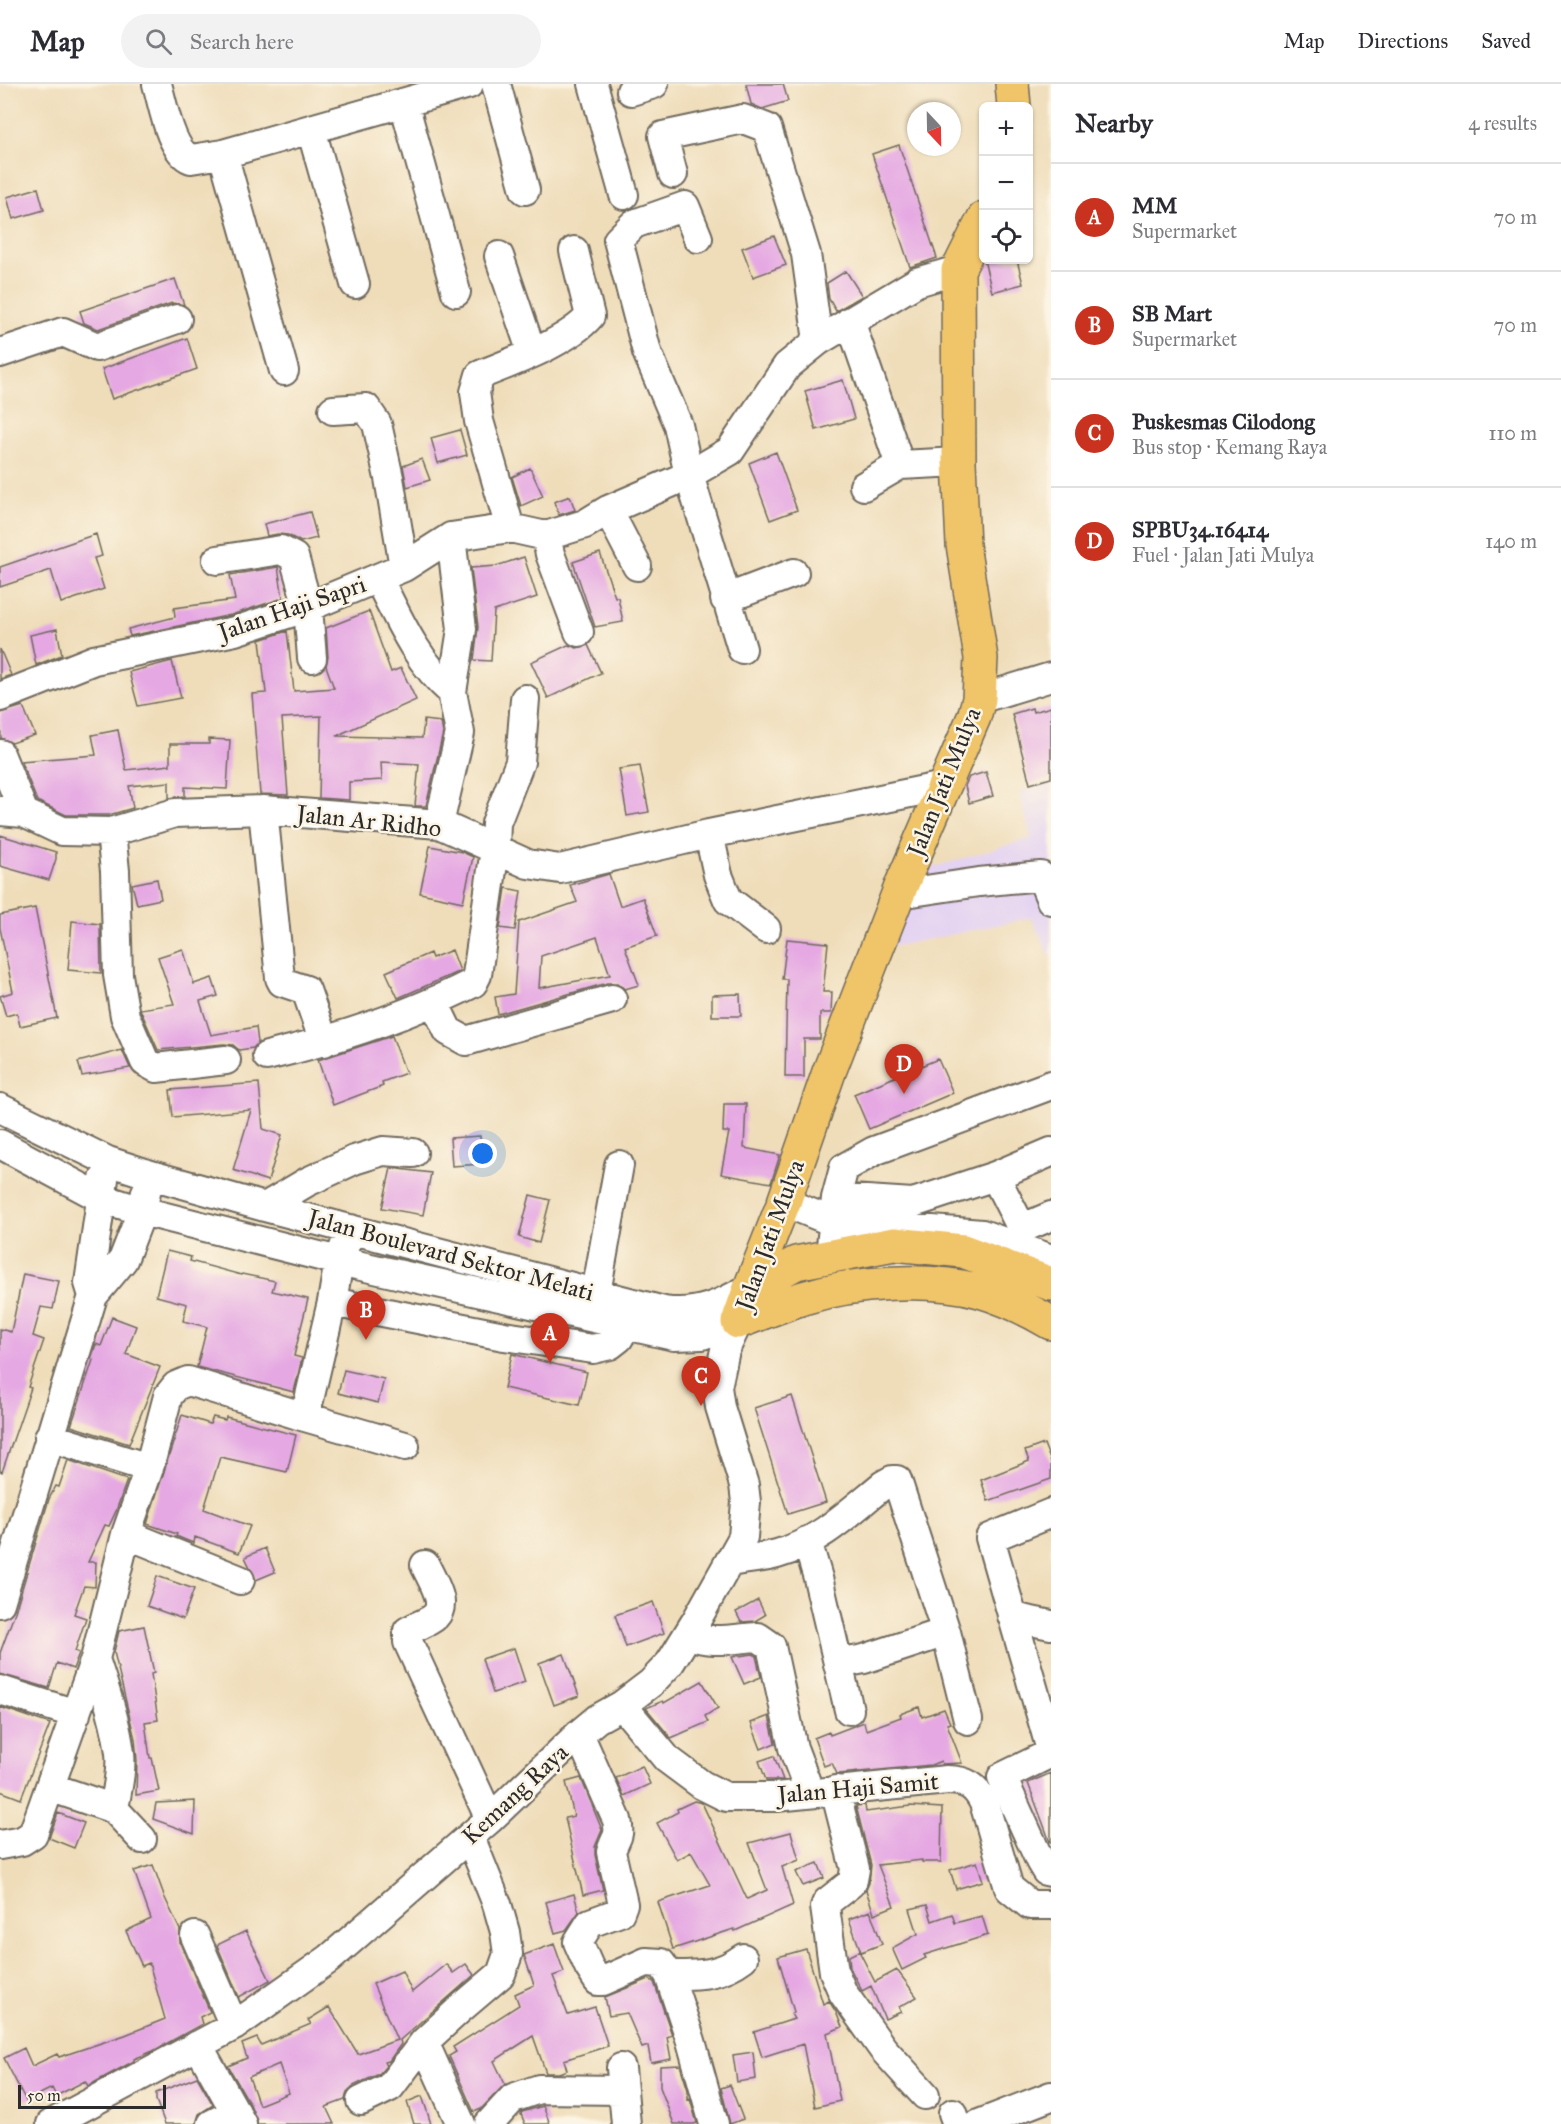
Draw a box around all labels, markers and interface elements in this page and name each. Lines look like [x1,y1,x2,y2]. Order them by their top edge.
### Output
search box [121,14,541,68]
text: Map [30,24,85,59]
icon: search [142,25,175,58]
text: Search here [190,28,294,55]
text: Map [1284,28,1325,54]
text: Directions [1358,28,1448,54]
text: Saved [1481,28,1531,54]
north arrow [907,102,961,156]
map controls [979,102,1033,264]
button: + [979,102,1033,156]
text: Nearby [1075,107,1153,139]
text: 4 results [1468,111,1537,135]
button: − [979,156,1033,210]
text: MM [1132,192,1177,219]
text: A [1088,205,1101,229]
text: 70 m [1494,205,1537,229]
button: locate [979,210,1033,264]
text: Supermarket [1132,219,1237,243]
text: SB Mart [1132,300,1212,327]
text: B [1088,313,1101,337]
text: 70 m [1494,313,1537,337]
text: Supermarket [1132,327,1237,351]
text: Puskesmas Cilodong [1132,408,1315,435]
text: C [1088,421,1101,445]
text: 110 m [1489,421,1537,445]
text: Bus stop · Kemang Raya [1132,435,1327,459]
text: SPBU34.16414 [1132,516,1268,543]
text: D [1087,529,1102,553]
text: 140 m [1485,529,1537,553]
text: Fuel · Jalan Jati Mulya [1132,543,1314,567]
street label: Jalan Haji Sapri [211,569,370,648]
street label: Jalan Jati Mulya [899,702,988,864]
street label: Jalan Ar Ridho [292,798,443,844]
pin: D [884,1044,924,1094]
your location [468,1139,497,1168]
street label: Jalan Jati Mulya [728,1155,811,1317]
street label: Jalan Boulevard Sektor Melati [302,1202,598,1308]
pin: B [346,1290,386,1340]
pin: A [530,1314,570,1363]
pin: C [682,1356,720,1406]
street label: Kemang Raya [456,1737,575,1851]
street label: Jalan Haji Samit [773,1766,940,1810]
scale bar [18,2082,166,2110]
text: 50 m [27,2086,61,2105]

